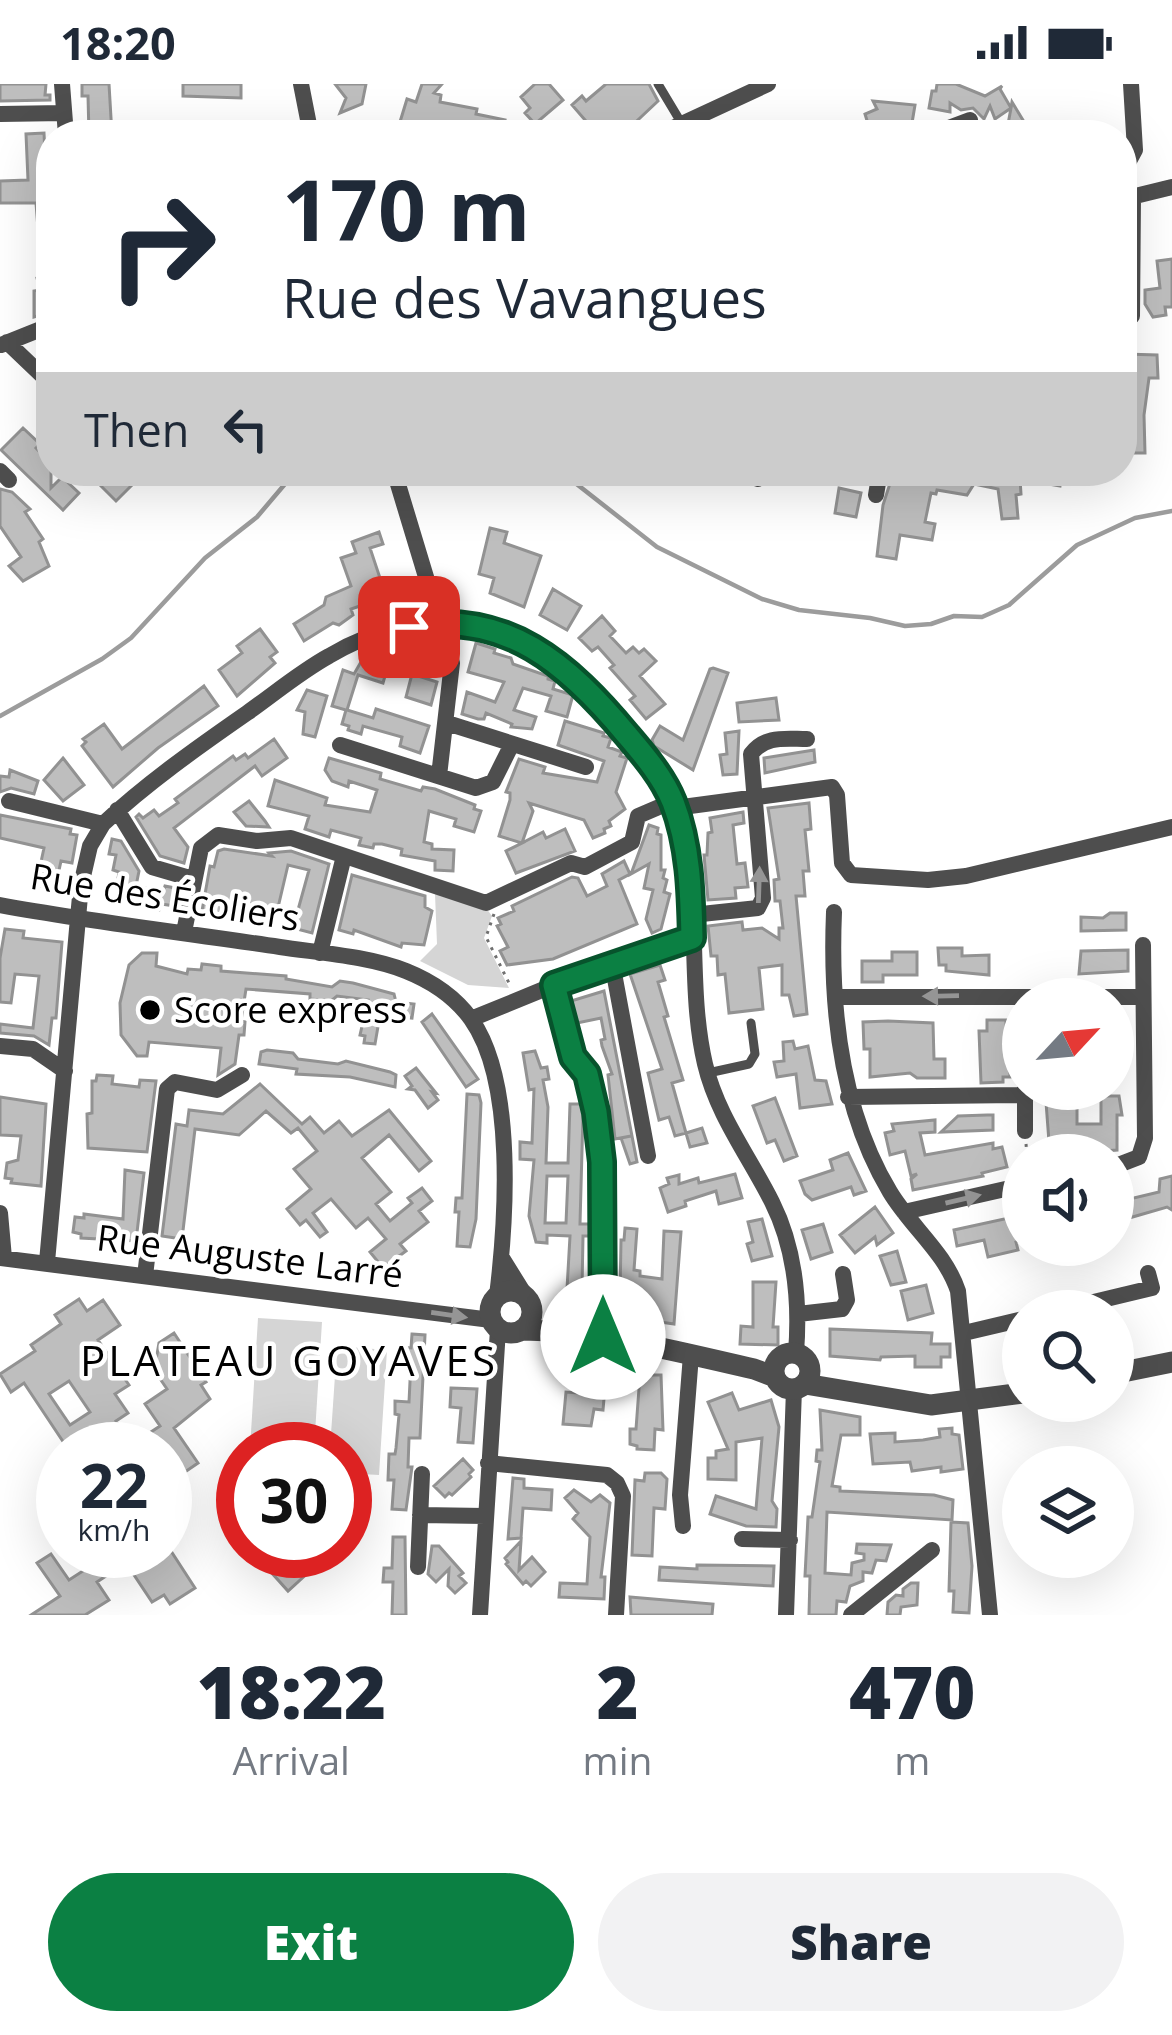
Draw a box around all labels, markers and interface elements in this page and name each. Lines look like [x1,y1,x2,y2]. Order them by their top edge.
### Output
text: 18:20 [60,12,176,73]
text: 170 m [282,151,530,266]
icon: right [84,168,240,324]
text: Rue des Vavangues [282,260,767,334]
icon: left [213,396,279,462]
text: Then [84,399,189,460]
pin [358,576,460,678]
icon: arrive [376,594,442,660]
street label: Rue des Écoliers [27,851,303,942]
one-way arrow [750,866,769,904]
north arrow [1002,978,1134,1110]
map controls [1002,978,1134,1578]
place label: Score express [174,985,407,1034]
one-way arrow [921,986,959,1005]
marker: Score express [137,997,163,1023]
button: sound [1002,1134,1134,1266]
one-way arrow [945,1188,983,1207]
street label: Rue Auguste Larré [94,1212,406,1299]
position arrow [540,1274,666,1400]
button: search [1002,1290,1134,1422]
one-way arrow [431,1306,469,1325]
district label: PLATEAU GOYAVES [80,1331,498,1388]
speed limit sign: 30 [216,1422,372,1578]
text: 22 [80,1444,148,1526]
button: layers [1002,1446,1134,1578]
text: km/h [78,1509,150,1550]
text: 18:22 [197,1642,386,1740]
text: 2 [596,1642,639,1740]
text: 470 [849,1642,976,1740]
text: Arrival [233,1733,350,1786]
text: min [583,1733,652,1786]
text: m [894,1733,930,1786]
button: Exit [48,1873,574,2011]
button: Share [598,1873,1124,2011]

